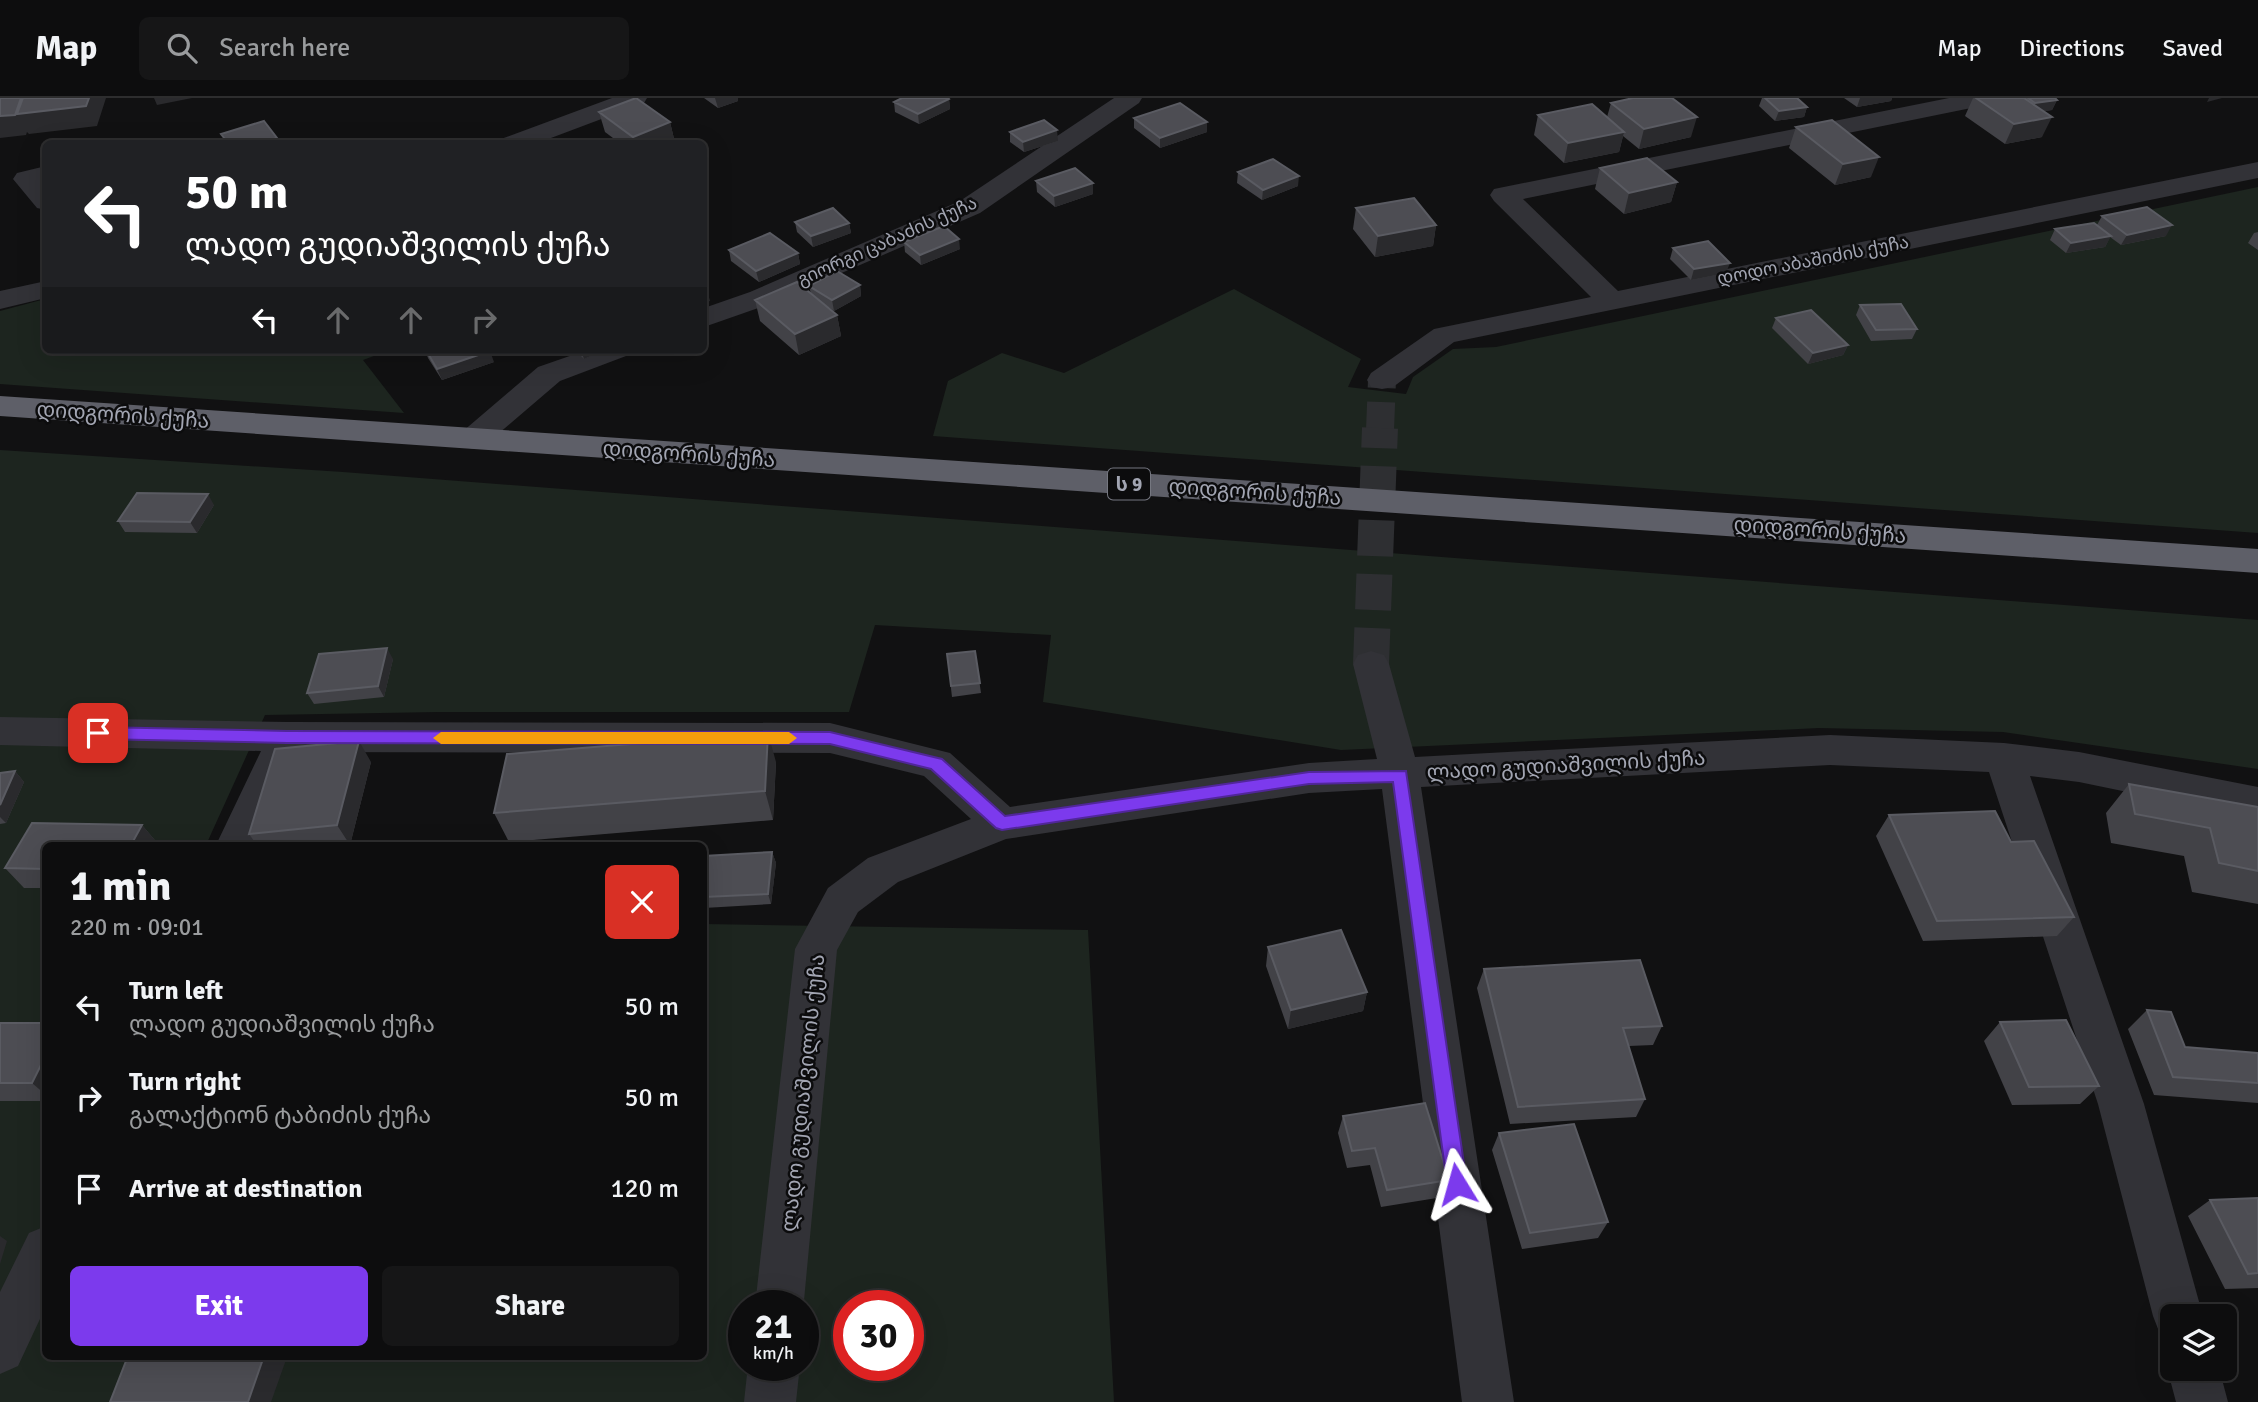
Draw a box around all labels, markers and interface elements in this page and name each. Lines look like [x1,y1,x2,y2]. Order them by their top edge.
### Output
search box [139,17,629,80]
text: Map [35,28,97,69]
icon: search [163,29,201,67]
text: Search here [219,32,350,64]
text: Map [1937,33,1982,63]
text: Directions [2020,33,2125,63]
text: Saved [2163,33,2223,63]
text: 50 m [185,162,288,222]
icon: left [70,168,161,259]
street label: გიორგი ცაბაძის ქუჩა [794,191,980,291]
text: ლადო გუდიაშვილის ქუჩა [185,226,611,265]
street label: დოდო აბაშიძის ქუჩა [1715,231,1911,289]
icon: left [246,301,284,339]
icon: ahead [319,301,357,339]
icon: ahead [392,301,430,339]
icon: right [465,301,503,339]
street label: დიდგორის ქუჩა [36,396,210,434]
street label: დიდგორის ქუჩა [602,435,776,473]
road number: ს 9 [1108,468,1150,500]
street label: დიდგორის ქუჩა [1168,473,1342,511]
street label: დიდგორის ქუჩა [1733,511,1907,549]
pin [68,703,128,763]
icon: arrive [79,714,117,752]
street label: ლადო გუდიაშვილის ქუჩა [1426,745,1706,785]
text: 1 min [70,861,171,912]
button: close [605,865,679,939]
text: 220 m · 09:01 [70,913,204,942]
street label: ლადო გუდიაშვილის ქუჩა [775,953,831,1233]
text: Turn left [129,975,223,1007]
icon: left [70,988,108,1026]
text: 50 m [624,991,679,1023]
text: ლადო გუდიაშვილის ქუჩა [129,1010,435,1039]
text: Turn right [129,1066,241,1098]
icon: right [70,1079,108,1117]
text: 50 m [624,1082,679,1114]
text: გალაქტიონ ტაბიძის ქუჩა [129,1101,431,1130]
position arrow [1420,1147,1494,1221]
icon: arrive [70,1170,108,1208]
text: Arrive at destination [129,1173,362,1205]
text: 120 m [610,1173,679,1205]
button: Exit [70,1266,368,1346]
button: Share [382,1266,679,1346]
speed limit sign: 30 [833,1290,924,1381]
map controls [2160,1304,2237,1381]
button: layers [2160,1304,2237,1381]
text: 21 [755,1305,792,1348]
text: km/h [753,1342,794,1364]

